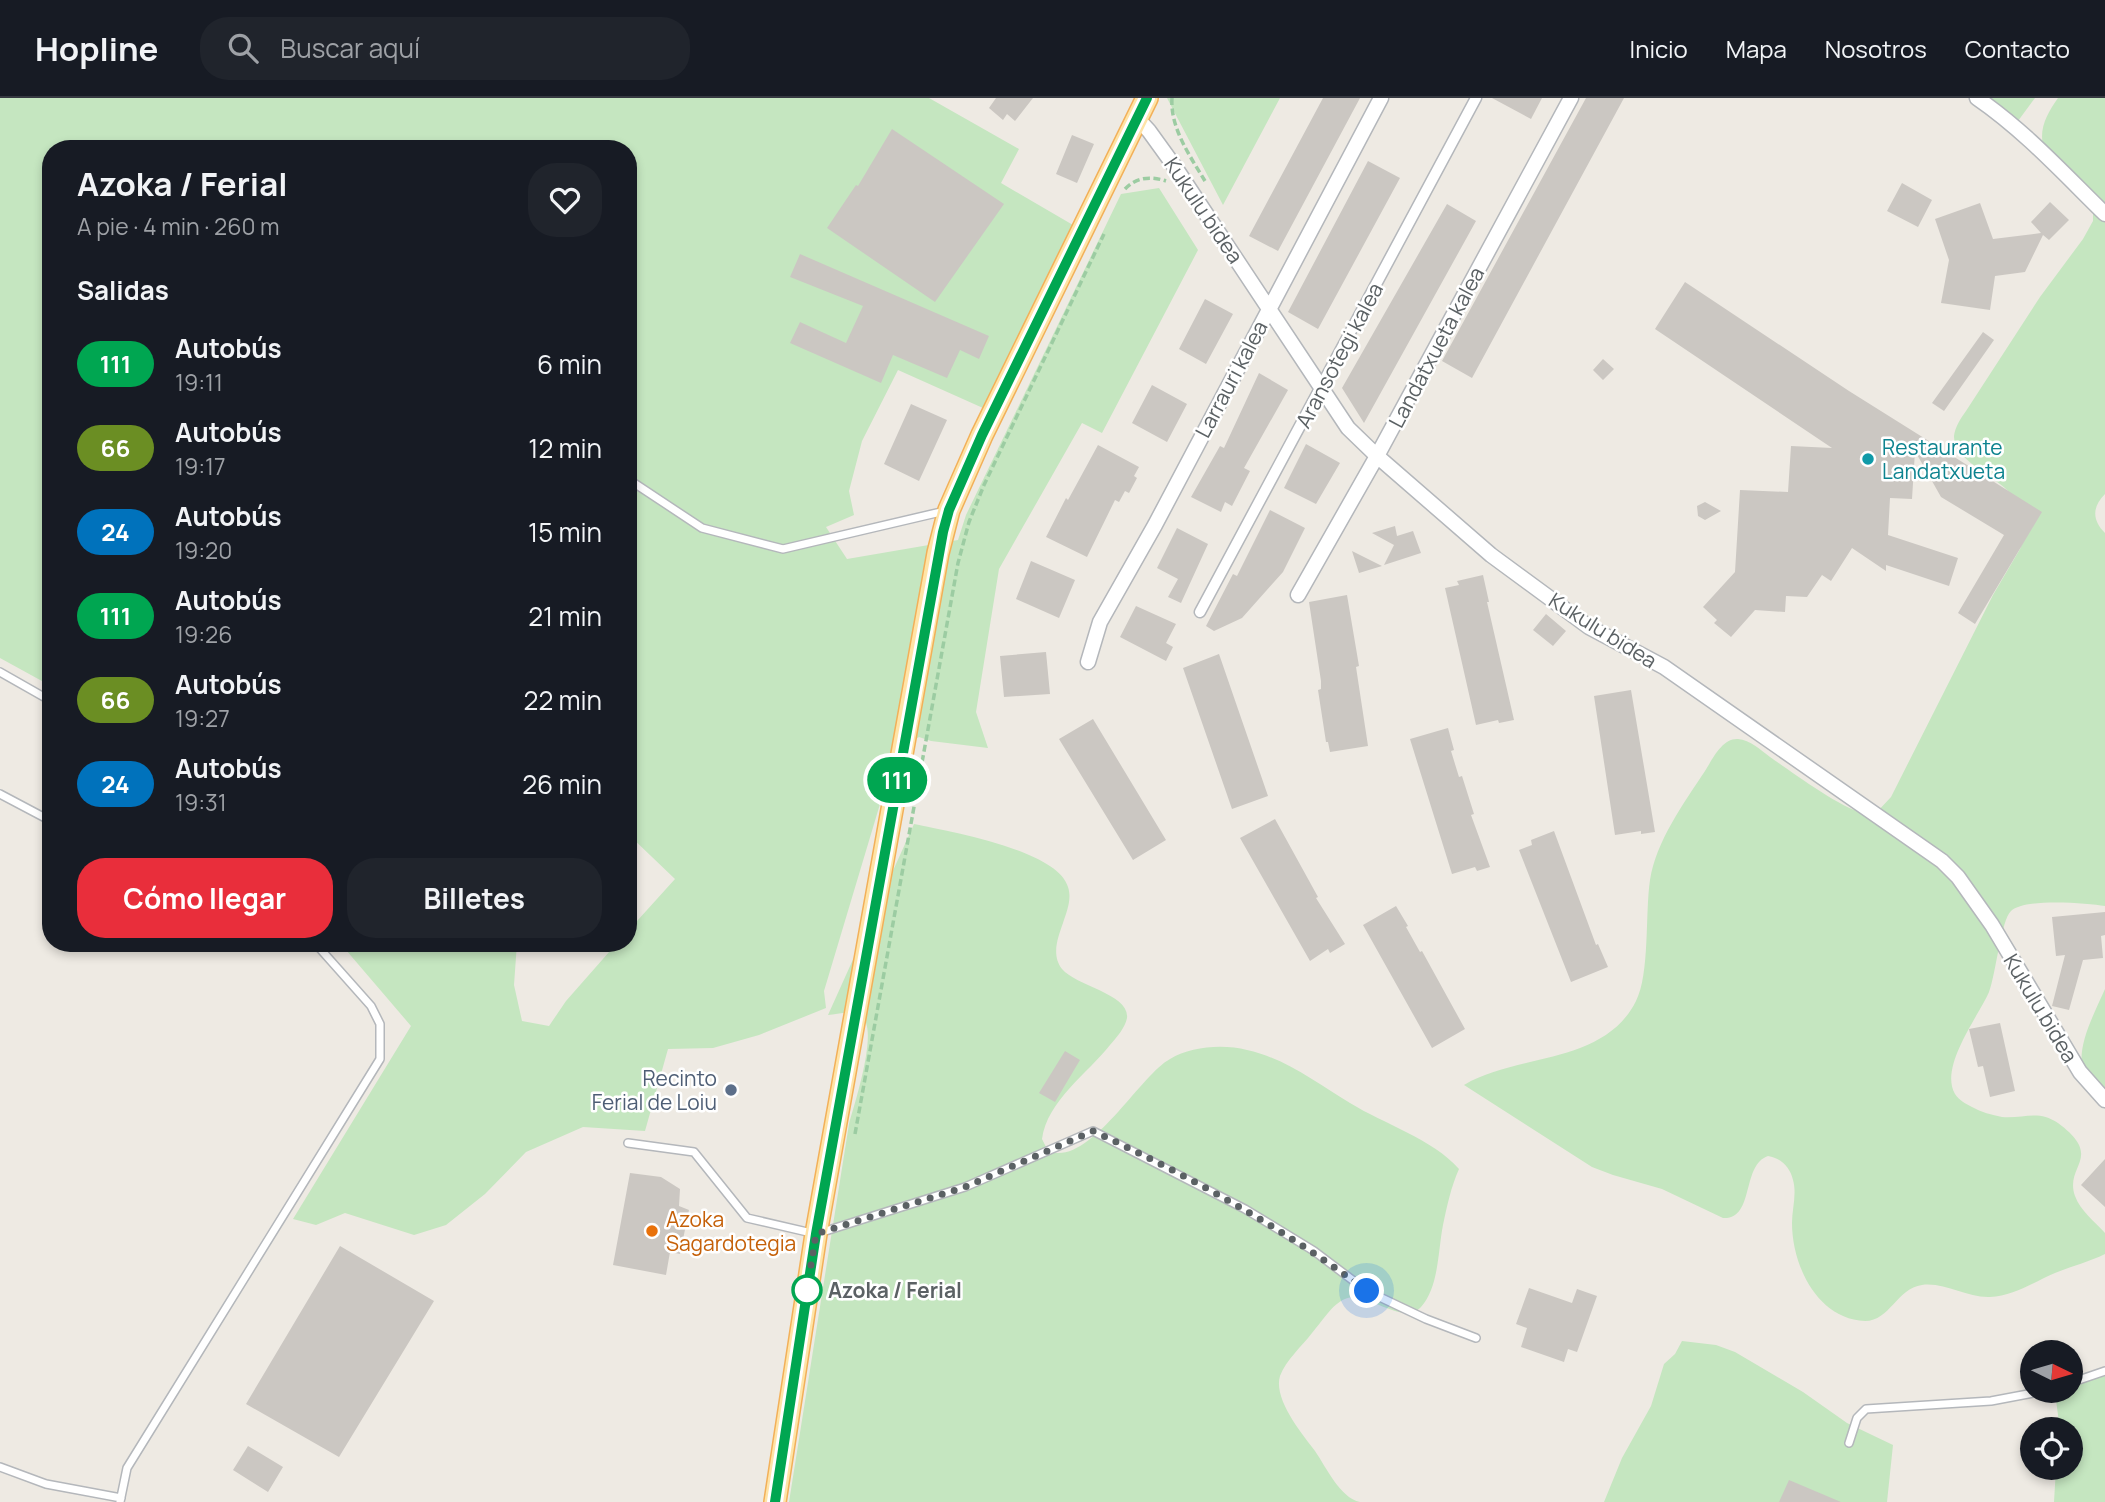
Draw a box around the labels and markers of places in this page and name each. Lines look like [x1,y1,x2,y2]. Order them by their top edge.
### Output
place label: Restaurante Landatxueta [1882,433,2005,485]
marker: Restaurante Landatxueta [1860,451,1876,467]
place label: Recinto Ferial de Loiu [592,1064,717,1116]
marker: Recinto Ferial de Loiu [723,1082,739,1098]
place label: Azoka Sagardotegia [666,1205,796,1257]
marker: Azoka Sagardotegia [644,1223,660,1239]
marker: Azoka / Ferial [792,1275,822,1305]
place label: Azoka / Ferial [828,1276,962,1304]

